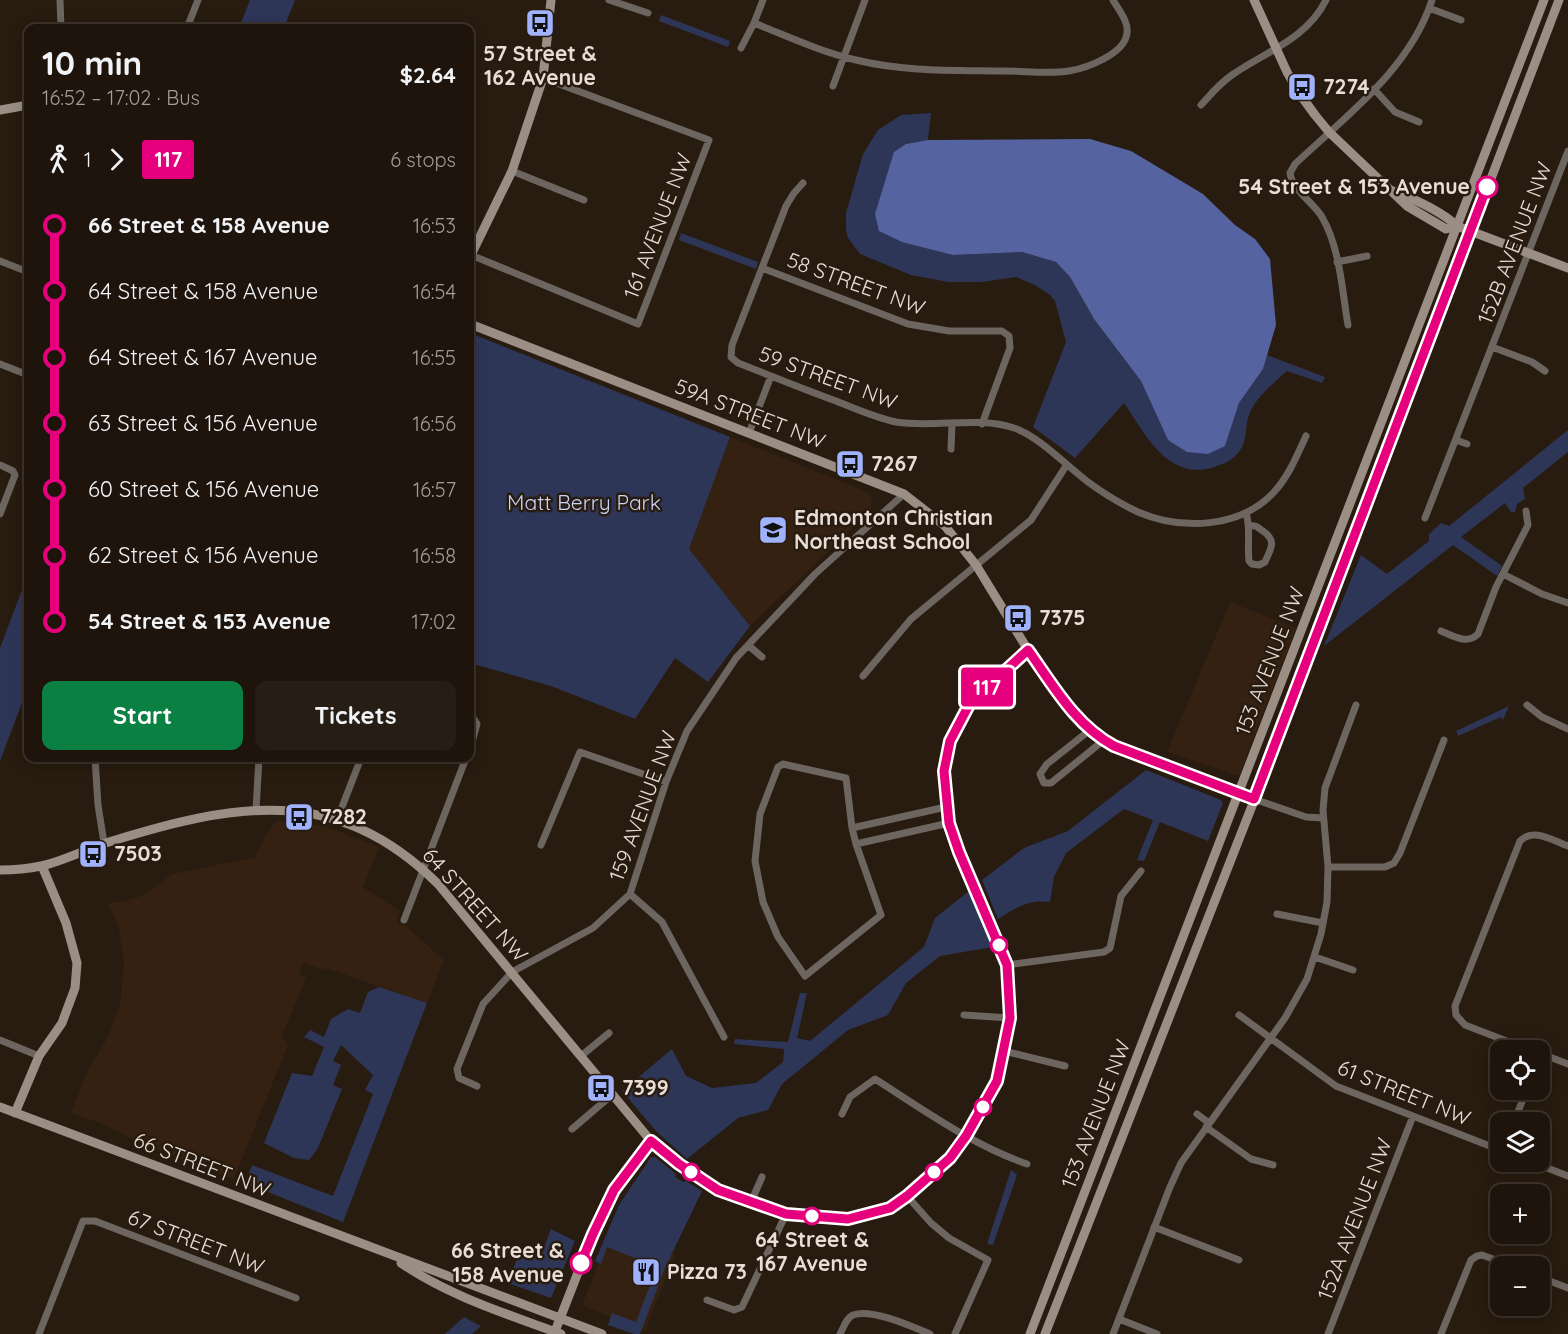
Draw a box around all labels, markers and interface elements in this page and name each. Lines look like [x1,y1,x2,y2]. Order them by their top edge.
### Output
bus stop icon: 57 Street & 162 Avenue [524,7,556,39]
place label: 57 Street & 162 Avenue [483,40,597,90]
text: 10 min [42,42,142,83]
text: $2.64 [400,61,456,89]
bus stop icon: 7274 [1286,71,1318,103]
place label: 7274 [1323,73,1370,99]
text: 16:52 – 17:02 · Bus [42,85,200,110]
icon: walk [42,143,75,176]
icon: forward [100,143,133,176]
text: 117 [154,146,182,172]
text: 1 [84,147,91,172]
text: 6 stops [390,147,456,172]
street label: 161 AVENUE NW [617,149,697,302]
street label: 152B AVENUE NW [1471,158,1557,327]
place label: 54 Street & 153 Avenue [1238,173,1470,199]
marker: 54 Street & 153 Avenue [1476,176,1498,198]
text: 66 Street & 158 Avenue [88,211,330,239]
text: 16:53 [413,213,456,238]
street label: 58 STREET NW [784,246,929,320]
text: 64 Street & 158 Avenue [88,277,318,305]
text: 16:54 [413,279,456,304]
street label: 59 STREET NW [756,340,901,414]
text: 64 Street & 167 Avenue [88,343,317,371]
text: 16:55 [412,345,456,370]
street label: 59A STREET NW [672,372,829,454]
text: 63 Street & 156 Avenue [88,409,318,437]
text: 16:56 [412,411,456,436]
bus stop icon: 7267 [834,448,866,480]
place label: 7267 [871,450,918,476]
text: 60 Street & 156 Avenue [88,475,319,503]
text: 16:57 [413,477,456,502]
park label: Matt Berry Park [507,489,661,515]
place label: Edmonton Christian Northeast School [794,504,993,554]
school or university icon: Edmonton Christian Northeast School [757,514,789,546]
text: 62 Street & 156 Avenue [88,541,318,569]
text: 16:58 [412,543,456,568]
street label: 153 AVENUE NW [1229,583,1309,739]
bus stop icon: 7375 [1002,602,1034,634]
place label: 7375 [1039,604,1085,630]
text: 54 Street & 153 Avenue [88,607,331,635]
text: 17:02 [412,609,456,634]
line badge: 117 [952,668,1022,706]
text: 117 [973,674,1001,700]
button: Start [42,681,243,750]
button: Tickets [255,681,456,750]
street label: 159 AVENUE NW [603,727,681,884]
bus stop icon: 7282 [283,801,315,833]
place label: 7282 [320,803,367,829]
bus stop icon: 7503 [77,838,109,870]
place label: 7503 [114,840,162,866]
street label: 64 STREET NW [418,842,534,967]
unlabelled marker [990,936,1008,954]
street label: 153 AVENUE NW [1055,1036,1135,1192]
map controls [1490,1040,1550,1316]
button: locate [1490,1040,1550,1100]
street label: 61 STREET NW [1334,1054,1475,1131]
bus stop icon: 7399 [585,1072,617,1104]
place label: 7399 [622,1074,669,1100]
unlabelled marker [974,1098,992,1116]
button: layers [1490,1112,1550,1172]
street label: 66 STREET NW [130,1126,275,1202]
street label: 152A AVENUE NW [1311,1134,1397,1303]
unlabelled marker [682,1163,700,1181]
unlabelled marker [925,1163,943,1181]
button: + [1490,1184,1550,1244]
street label: 67 STREET NW [124,1203,268,1279]
marker: 64 Street & 167 Avenue [803,1207,821,1225]
place label: 64 Street & 167 Avenue [755,1226,869,1276]
place label: 66 Street & 158 Avenue [451,1237,564,1287]
marker: 66 Street & 158 Avenue [570,1252,592,1274]
restaurant icon: Pizza 73 [630,1256,662,1288]
button: − [1490,1256,1550,1316]
place label: Pizza 73 [667,1258,747,1284]

